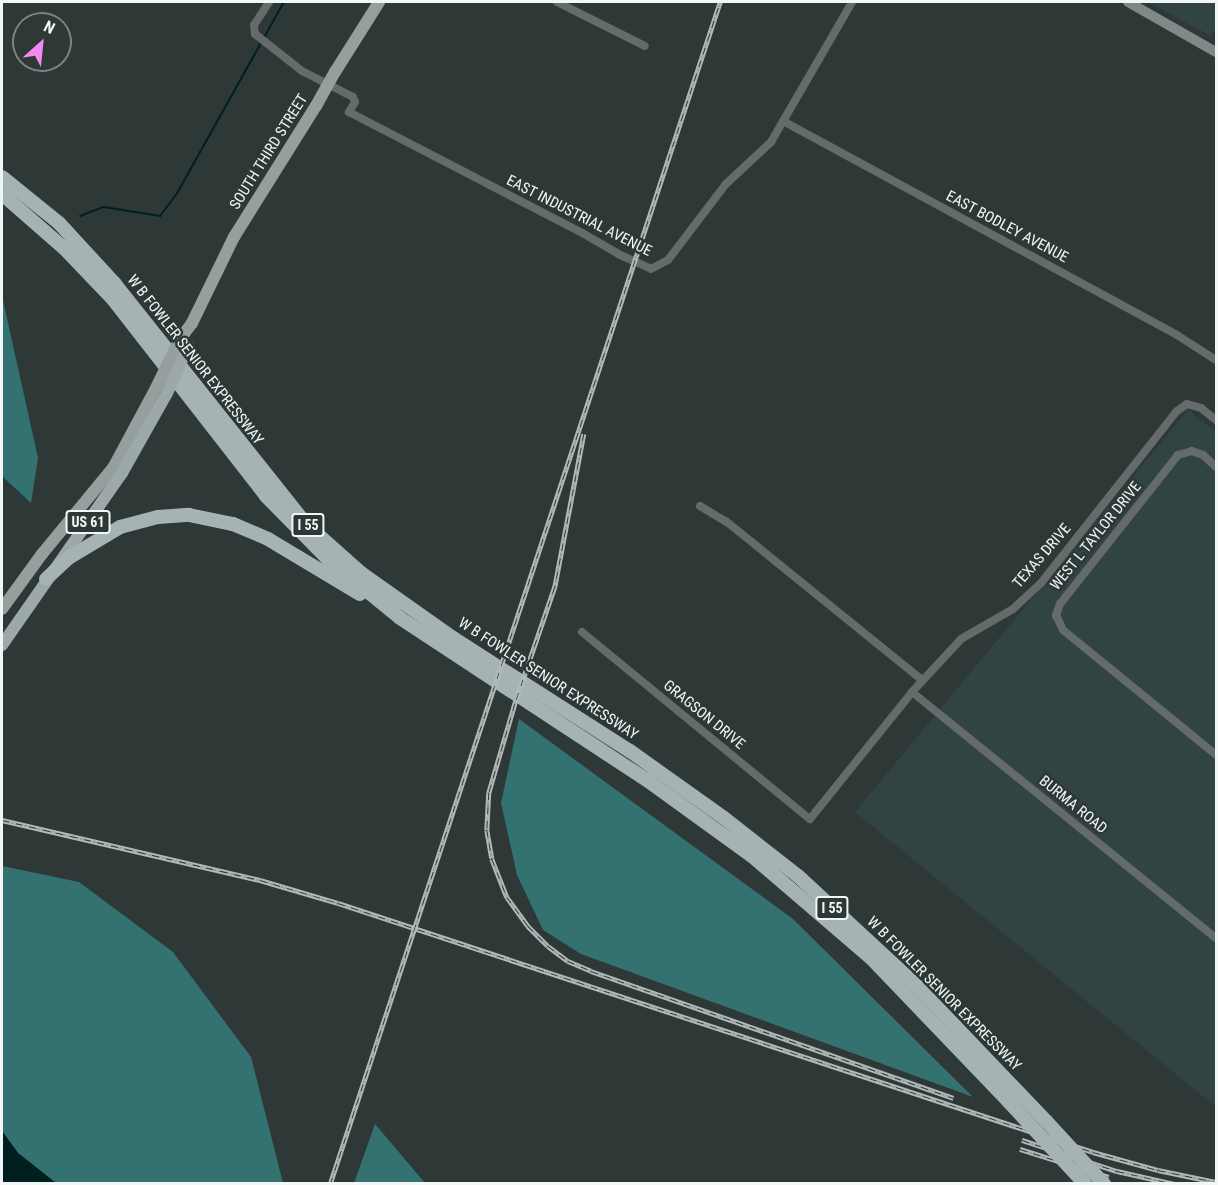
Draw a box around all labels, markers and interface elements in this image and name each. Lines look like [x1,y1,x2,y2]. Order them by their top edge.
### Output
north arrow [12,12,72,72]
text: N [41,17,58,38]
street label: SOUTH THIRD STREET [226,91,312,213]
street label: EAST INDUSTRIAL AVENUE [503,171,655,261]
street label: EAST BODLEY AVENUE [943,187,1071,267]
street label: W B FOWLER SENIOR EXPRESSWAY [123,271,267,449]
street label: WEST L TAYLOR DRIVE [1047,478,1145,594]
road number: US 61 [66,511,110,533]
road number: I 55 [290,514,326,536]
street label: TEXAS DRIVE [1009,520,1075,592]
street label: W B FOWLER SENIOR EXPRESSWAY [455,614,641,744]
street label: GRAGSON DRIVE [660,677,748,753]
street label: BURMA ROAD [1035,772,1111,838]
road number: I 55 [814,897,850,919]
street label: W B FOWLER SENIOR EXPRESSWAY [863,913,1025,1075]

